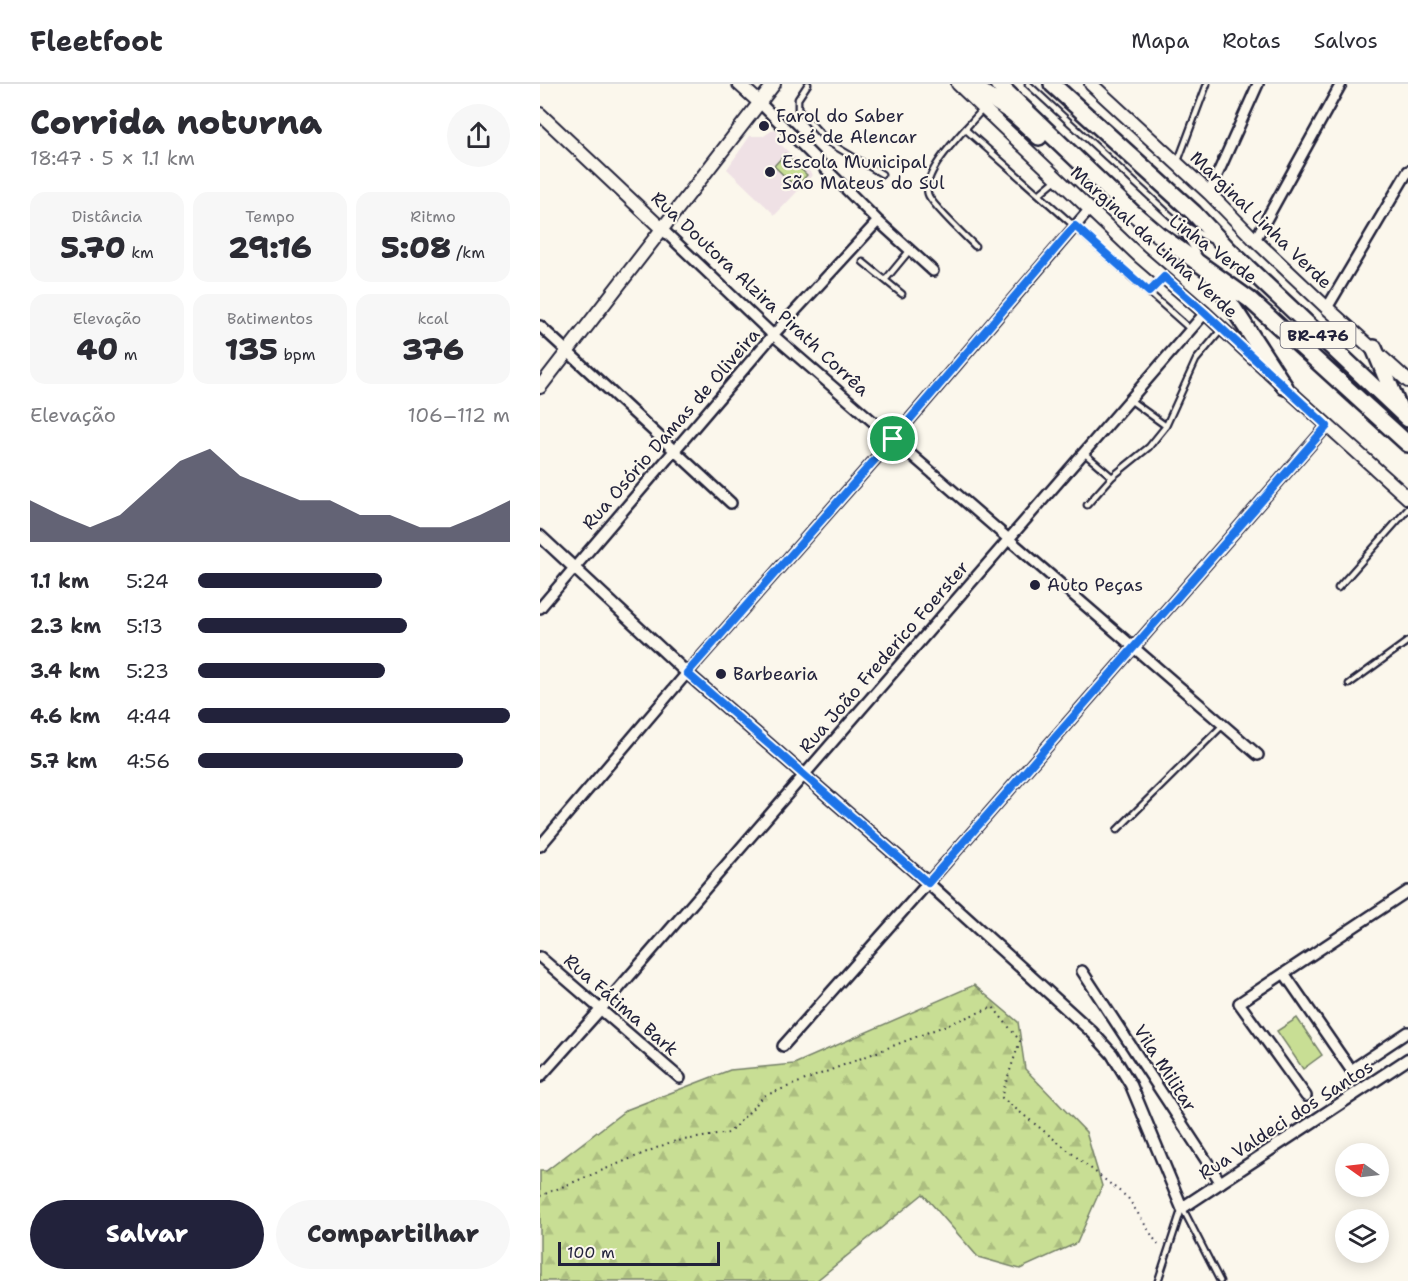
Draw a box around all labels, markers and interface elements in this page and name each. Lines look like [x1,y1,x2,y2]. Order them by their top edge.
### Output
text: Fleetfoot [30,22,163,60]
text: Mapa [1131,27,1189,55]
text: Rotas [1222,27,1281,55]
text: Salvos [1314,27,1378,55]
text: Corrida noturna [30,100,322,145]
button: share [447,104,510,167]
place label: Farol do Saber José de Alencar [776,104,917,149]
marker: Farol do Saber José de Alencar [757,119,771,133]
text: 18:47 · 5 × 1.1 km [30,145,195,171]
street label: Marginal Linha Verde [1186,147,1336,293]
place label: Escola Municipal São Mateus do Sul [782,150,945,195]
street label: Marginal da Linha Verde [1065,160,1243,324]
marker: Escola Municipal São Mateus do Sul [763,165,777,179]
street label: Rua Doutora Alzira Pirath Corrêa [646,186,874,402]
text: Distância [72,206,142,227]
text: Tempo [245,206,295,227]
text: Ritmo [410,206,456,227]
street label: Linha Verde [1165,210,1261,288]
text: 5.70 [60,227,126,268]
text: 29:16 [228,227,312,268]
text: 5:08 [381,227,451,268]
text: km [126,242,154,263]
text: /km [451,242,485,263]
text: Elevação [73,308,141,329]
text: Batimentos [227,308,313,329]
text: kcal [417,308,449,329]
road number: BR-476 [1280,322,1356,348]
street label: Rua Osório Damas de Oliveira [577,323,765,535]
text: 40 [76,329,118,370]
text: 135 [224,329,278,370]
text: 376 [402,329,464,370]
text: m [118,344,138,365]
text: bpm [278,344,316,365]
text: Elevação [30,402,116,428]
text: 106–112 m [407,402,510,428]
pin [867,413,918,464]
icon: arrive [876,422,909,455]
street label: Rua João Frederico Foerster [794,556,974,758]
text: 1.1 km [30,568,89,594]
text: 5:24 [126,568,169,594]
place label: Auto Peças [1047,573,1143,597]
marker: Auto Peças [1028,578,1042,592]
text: 2.3 km [30,613,101,639]
text: 5:13 [126,613,163,639]
text: 3.4 km [30,658,100,684]
text: 5:23 [126,658,169,684]
place label: Barbearia [733,662,818,686]
marker: Barbearia [714,667,728,681]
text: 4.6 km [30,703,100,729]
text: 4:44 [126,703,171,729]
text: 5.7 km [30,748,97,774]
text: 4:56 [126,748,170,774]
street label: Rua Fátima Bark [559,949,683,1061]
street label: Vila Militar [1128,1020,1202,1116]
street label: Rua Valdeci dos Santos [1194,1055,1378,1185]
north arrow [1335,1143,1389,1197]
map controls [1335,1143,1389,1263]
button: Salvar [30,1200,264,1269]
button: Compartilhar [276,1200,510,1269]
button: layers [1335,1209,1389,1263]
scale bar [558,1239,720,1266]
text: 100 m [567,1242,615,1263]

